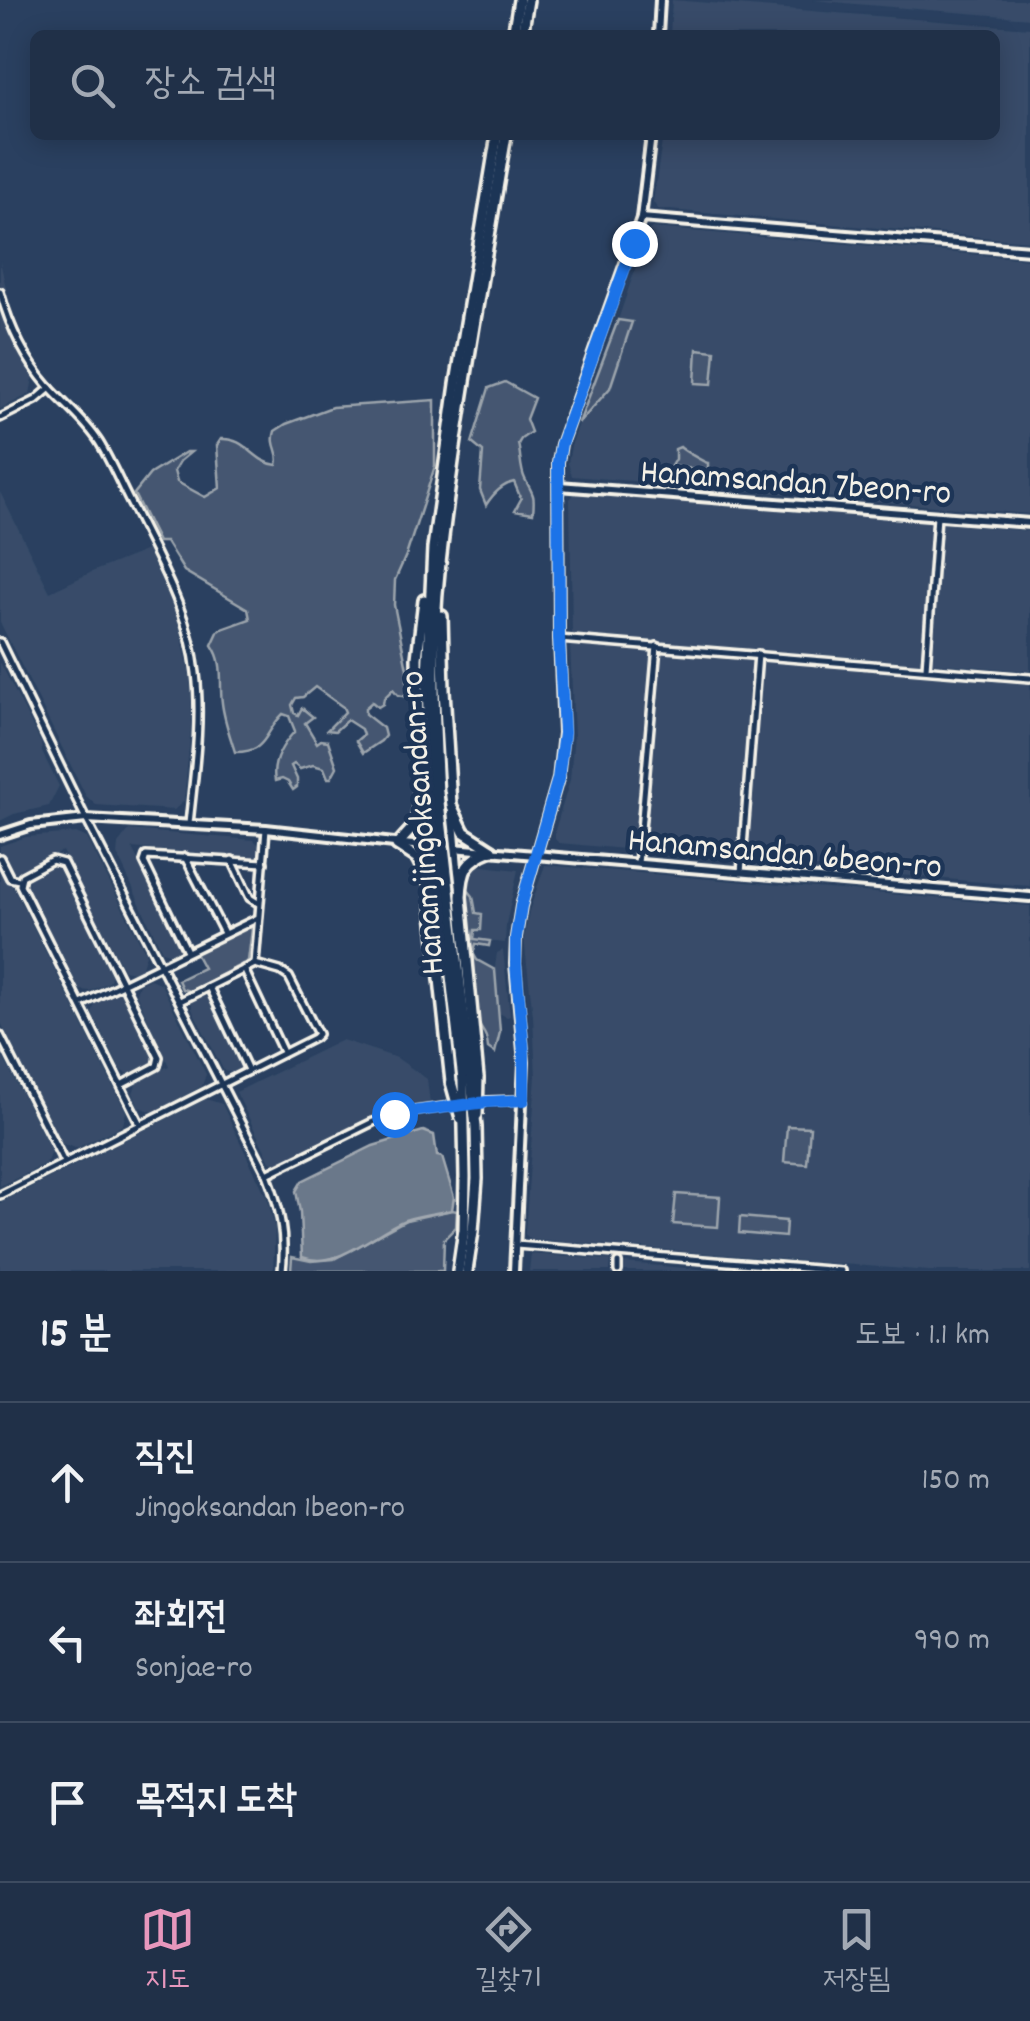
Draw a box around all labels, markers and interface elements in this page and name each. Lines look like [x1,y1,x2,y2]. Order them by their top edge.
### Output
search box [30,30,1000,140]
icon: search [65,58,120,113]
text: 장소 검색 [145,58,276,113]
route end [612,221,658,267]
street label: Hanamsandan 7beon-ro [639,449,953,521]
street label: Hanamjingoksandan-ro [389,669,461,976]
street label: Hanamsandan 6beon-ro [625,817,944,895]
route start [372,1092,418,1138]
text: 15 분 [40,1307,112,1367]
text: 도보 · 1.1 km [855,1314,990,1360]
text: 직진 [135,1432,196,1487]
icon: ahead [40,1455,95,1510]
text: 150 m [921,1459,990,1505]
text: Jingoksandan 1beon-ro [135,1487,405,1533]
text: 좌회전 [135,1592,227,1647]
icon: left [40,1615,95,1670]
text: 990 m [914,1619,990,1665]
text: Sonjae-ro [135,1647,253,1693]
icon: arrive [40,1775,95,1830]
text: 목적지 도착 [135,1775,297,1830]
tab: 지도 [140,1902,195,2002]
tab: 길찾기 [475,1902,543,2002]
tab: 저장됨 [822,1902,890,2002]

